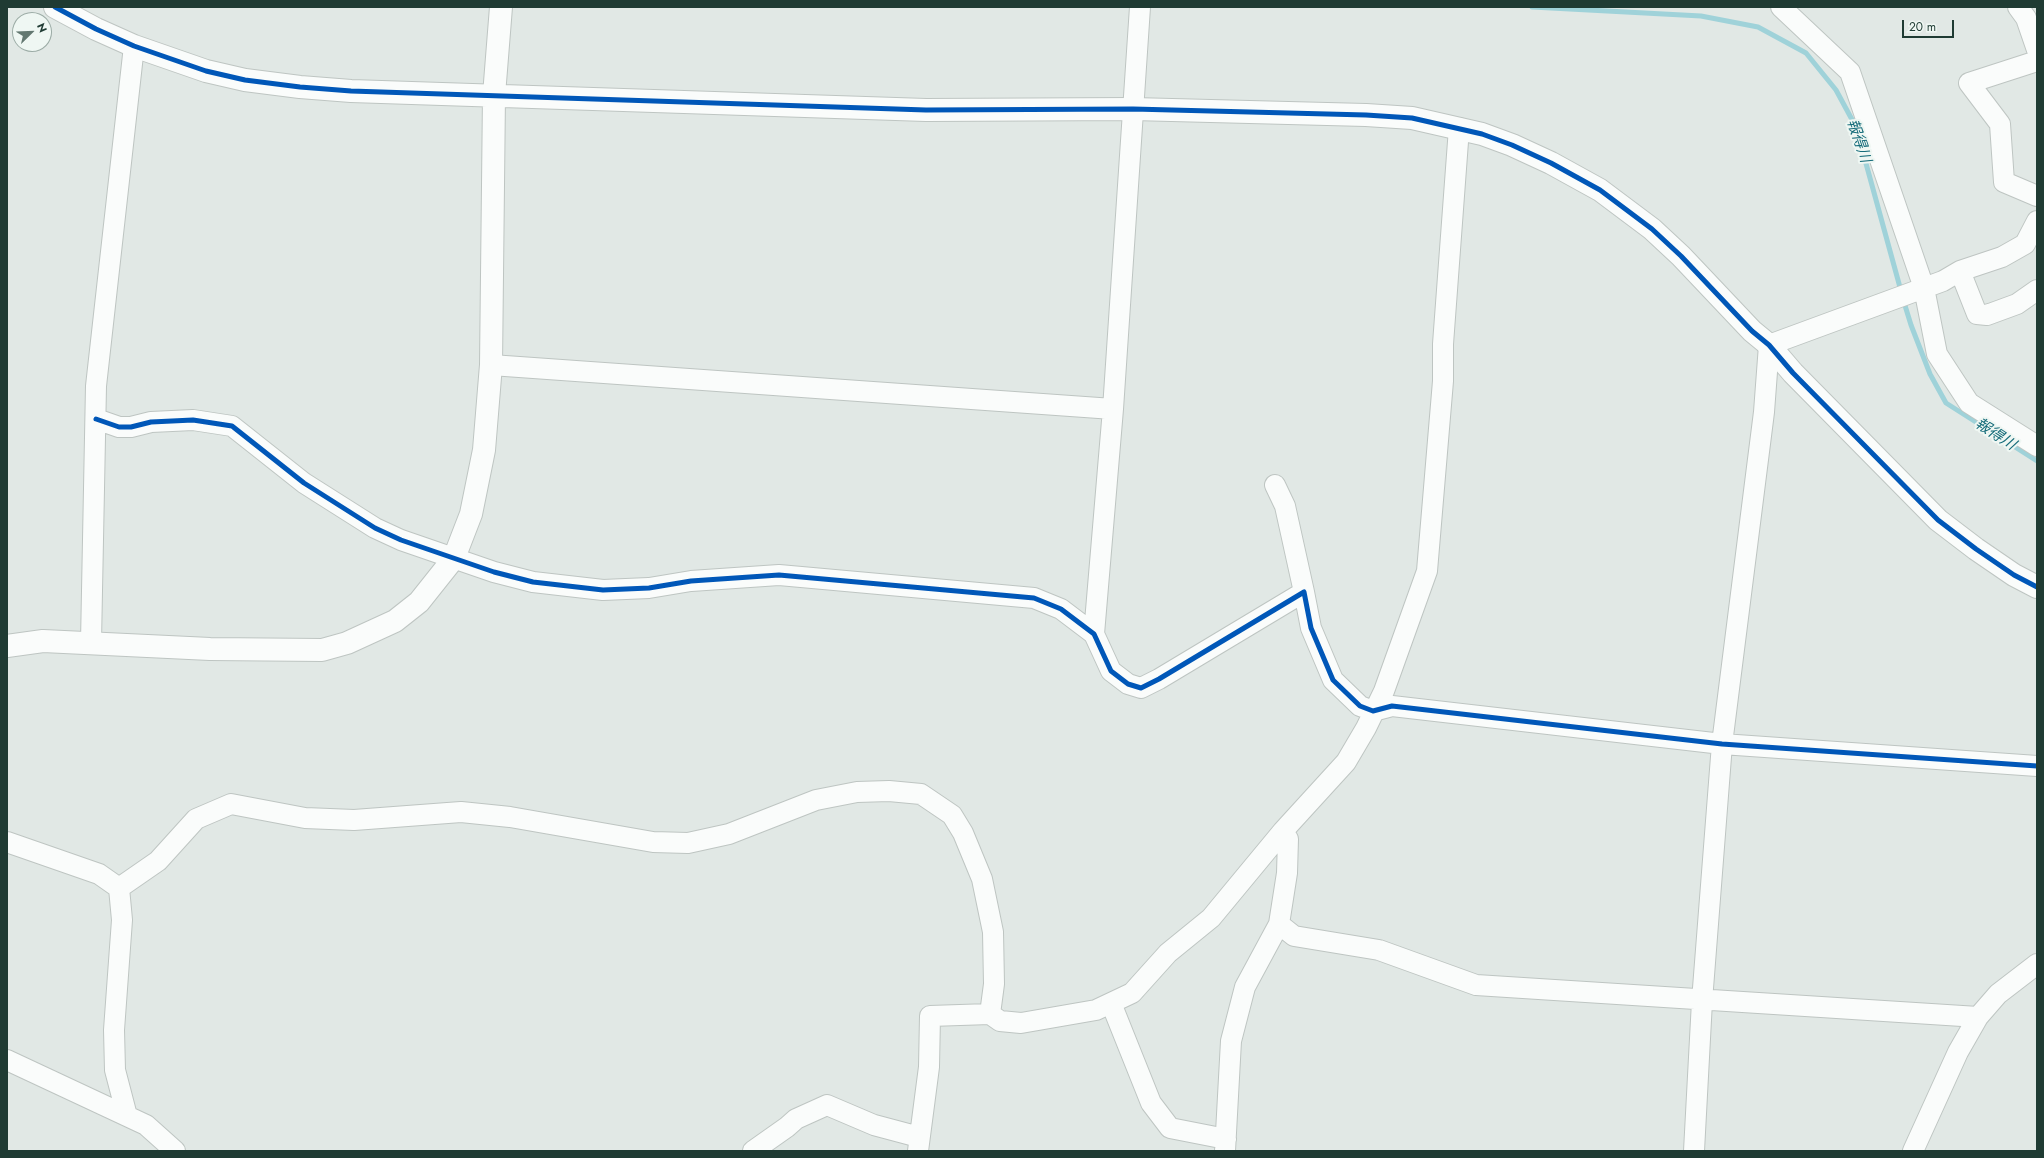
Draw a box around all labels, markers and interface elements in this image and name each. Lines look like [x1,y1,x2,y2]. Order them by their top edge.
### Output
north arrow [12,12,52,52]
scale bar [1904,12,1956,38]
text: 20 m [1909,18,1936,36]
text: N [33,21,51,35]
water label: 報得川 [1842,117,1874,165]
water label: 報得川 [1971,415,2019,455]

